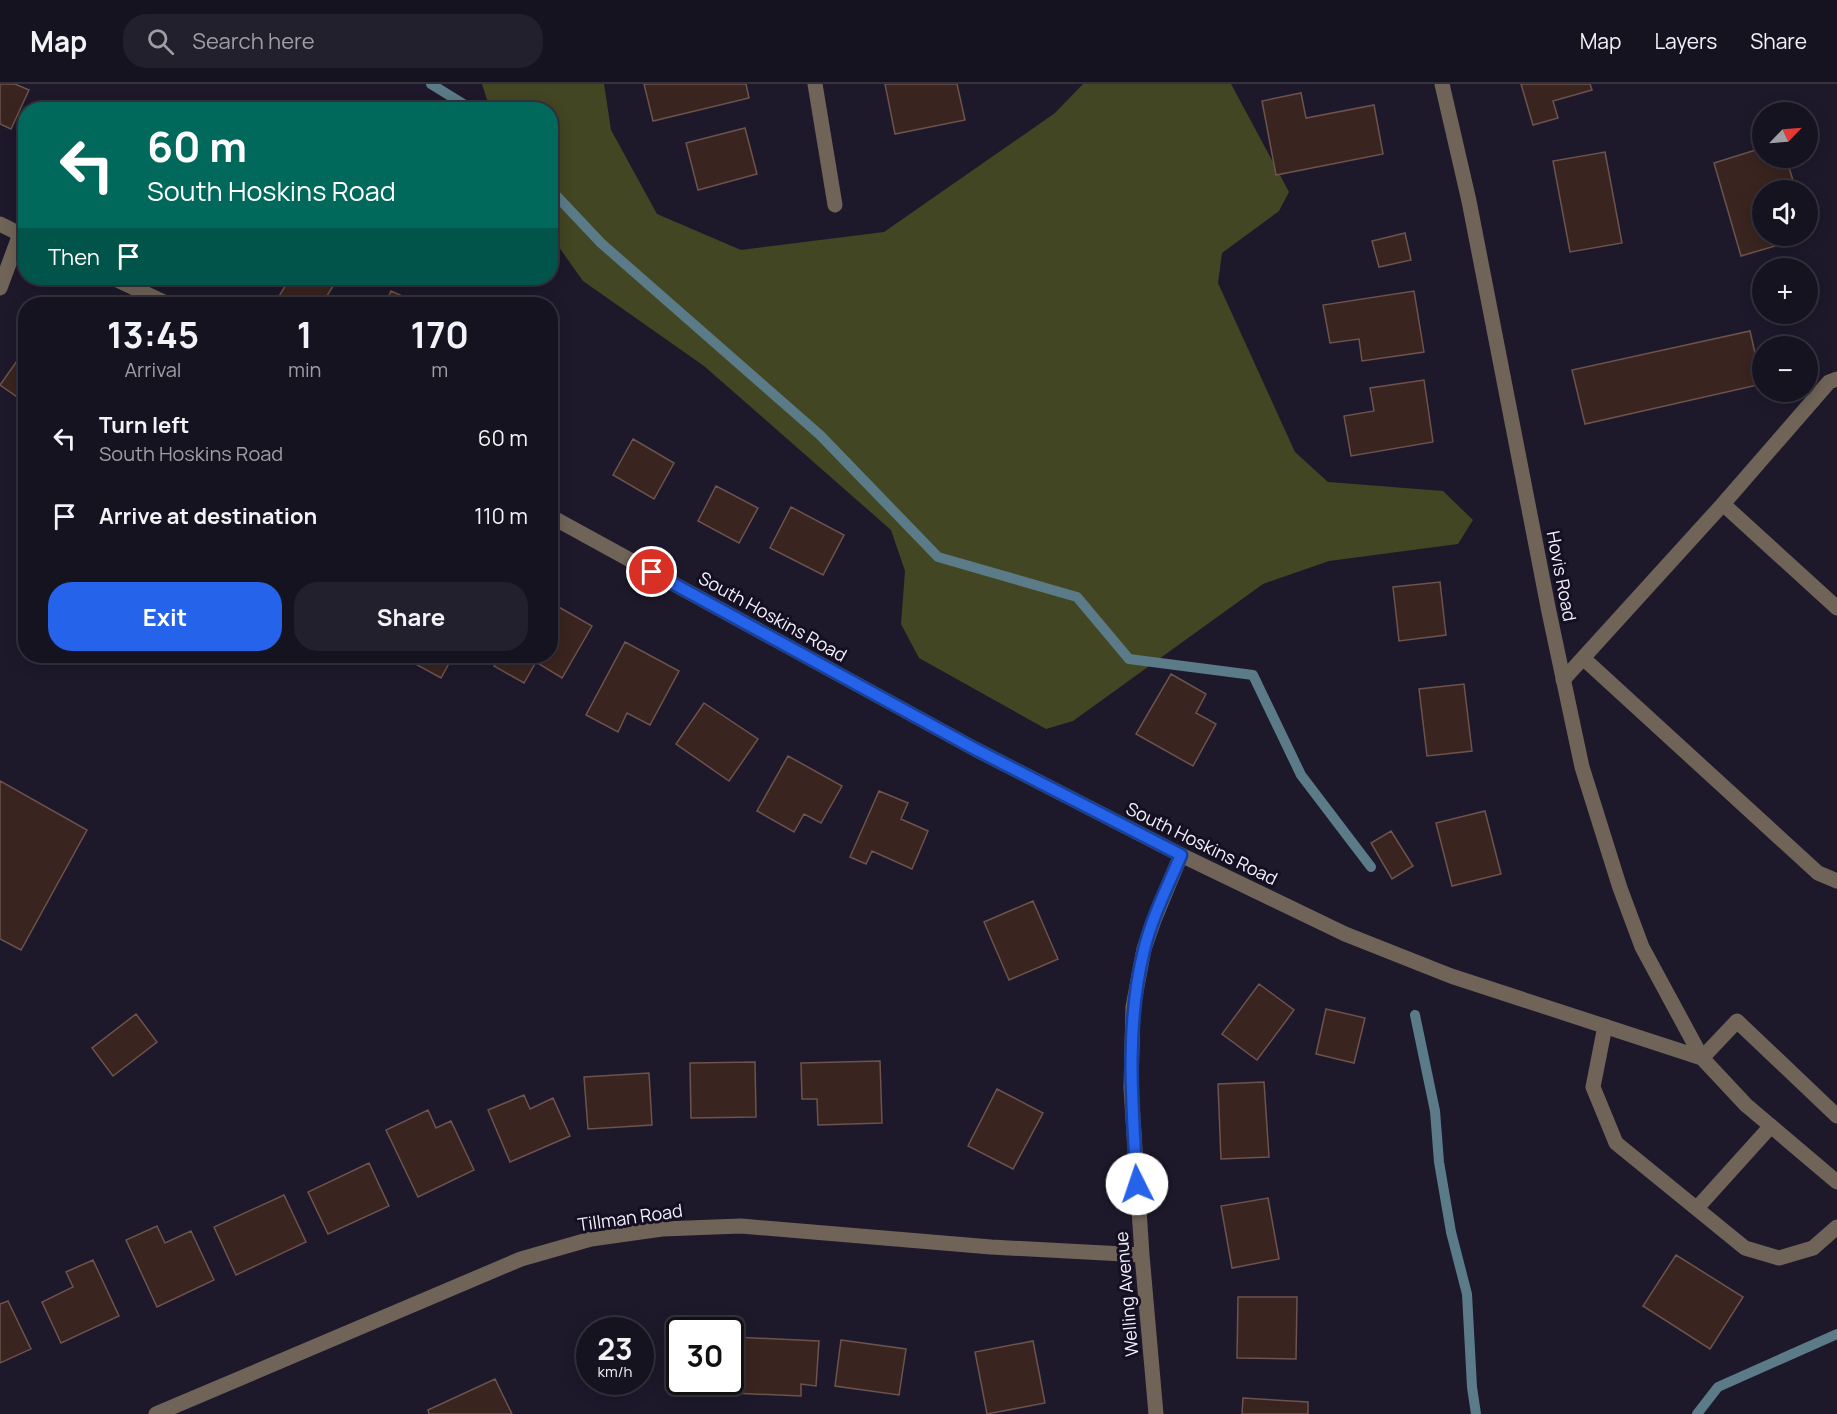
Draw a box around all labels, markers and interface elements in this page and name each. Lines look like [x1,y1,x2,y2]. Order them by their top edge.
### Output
search box [123,14,543,68]
text: Map [30,22,87,60]
icon: search [144,25,177,58]
text: Search here [192,26,315,56]
text: Map [1580,27,1621,55]
text: Layers [1654,27,1717,55]
text: Share [1750,27,1807,55]
north arrow [1752,102,1818,168]
map controls [1752,102,1818,402]
text: 60 m [147,117,247,175]
icon: left [48,126,126,204]
text: South Hoskins Road [147,172,396,209]
button: sound [1752,180,1818,246]
icon: arrive [112,240,145,273]
text: Then [48,242,100,272]
button: + [1752,258,1818,324]
text: 13:45 [107,310,199,359]
text: 1 [297,310,313,359]
text: 170 [410,310,469,359]
button: − [1752,336,1818,402]
text: Arrival [124,356,182,383]
text: min [288,356,321,383]
text: m [431,356,448,383]
text: Turn left [99,410,189,440]
icon: left [48,422,81,455]
text: 60 m [478,423,528,453]
text: South Hoskins Road [99,440,283,467]
icon: arrive [48,500,81,533]
text: Arrive at destination [99,501,317,531]
text: 110 m [474,501,528,531]
street label: Hovis Road [1541,529,1583,623]
pin [626,546,677,597]
icon: arrive [635,555,668,588]
street label: South Hoskins Road [695,565,851,667]
button: Exit [48,582,282,651]
button: Share [294,582,528,651]
street label: South Hoskins Road [1122,796,1282,890]
position arrow [1105,1152,1169,1216]
street label: Tillman Road [576,1198,684,1236]
street label: Welling Avenue [1109,1230,1143,1358]
speed limit sign: 30 [666,1317,744,1395]
text: 23 [597,1328,633,1369]
text: km/h [598,1361,632,1382]

